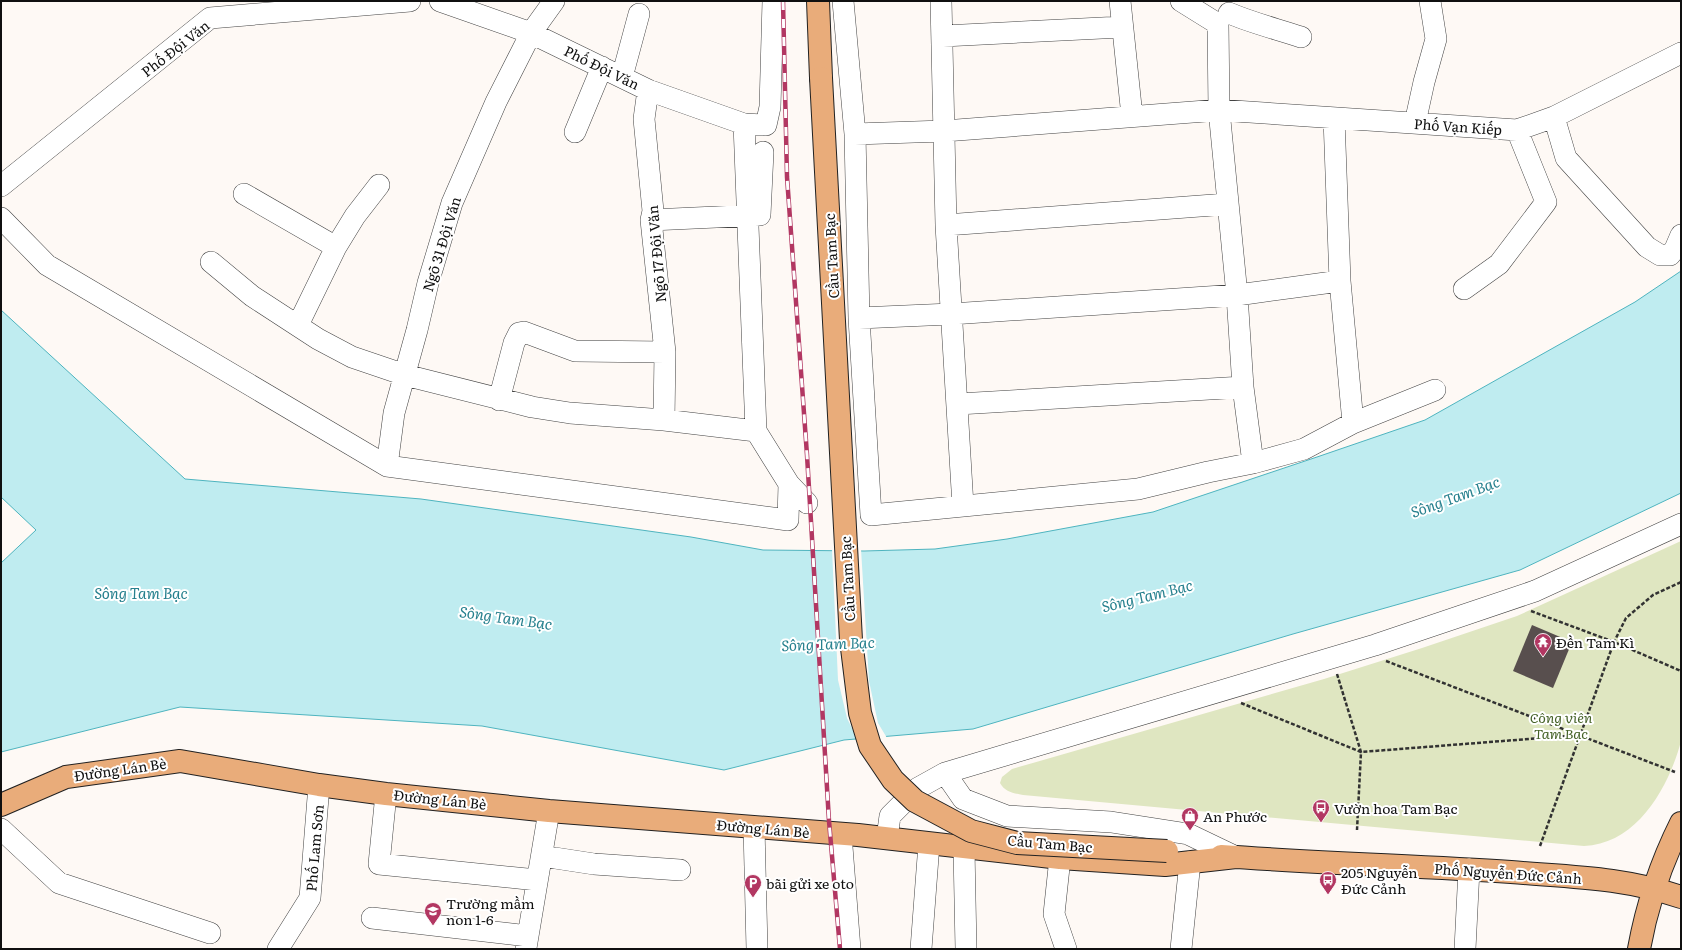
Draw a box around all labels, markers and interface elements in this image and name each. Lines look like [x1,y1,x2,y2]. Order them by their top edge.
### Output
street label: Phố Đội Văn [137,15,213,81]
street label: Phố Đội Văn [561,40,643,94]
street label: Phố Vạn Kiếp [1413,113,1503,139]
street label: Ngõ 31 Đội Văn [417,194,465,294]
street label: Ngõ 17 Đội Văn [642,205,670,303]
street label: Cầu Tam Bạc [819,213,843,299]
water label: Sông Tam Bạc [1407,469,1503,523]
street label: Cầu Tam Bạc [835,536,859,622]
water label: Sông Tam Bạc [1099,573,1195,617]
water label: Sông Tam Bạc [94,581,188,604]
water label: Sông Tam Bạc [458,599,554,635]
water label: Sông Tam Bạc [781,630,875,656]
temple icon: Đền Tam Kì [1533,632,1553,657]
place label: Đền Tam Kì [1556,632,1635,652]
park label: Công viên Tam Bạc [1530,707,1593,743]
street label: Đường Lán Bè [72,753,168,785]
street label: Đường Lán Bè [393,784,487,814]
bus stop icon: Vườn hoa Tam Bạc [1311,798,1331,823]
place label: Vườn hoa Tam Bạc [1334,798,1458,818]
street label: Phố Lam Sơn [300,804,328,892]
shop icon: An Phước [1180,806,1200,831]
place label: An Phước [1203,806,1267,826]
street label: Đường Lán Bè [716,814,810,842]
street label: Cầu Tam Bạc [1007,829,1093,857]
street label: Phố Nguyễn Đức Cảnh [1433,858,1583,888]
place label: 205 Nguyễn Đức Cảnh [1341,862,1418,898]
bus stop icon: 205 Nguyễn Đức Cảnh [1318,870,1338,895]
parking icon: bãi gửi xe oto [743,873,763,898]
place label: bãi gửi xe oto [766,873,854,893]
place label: Trường mầm non 1-6 [446,893,535,929]
school or university icon: Trường mầm non 1-6 [423,901,443,926]

